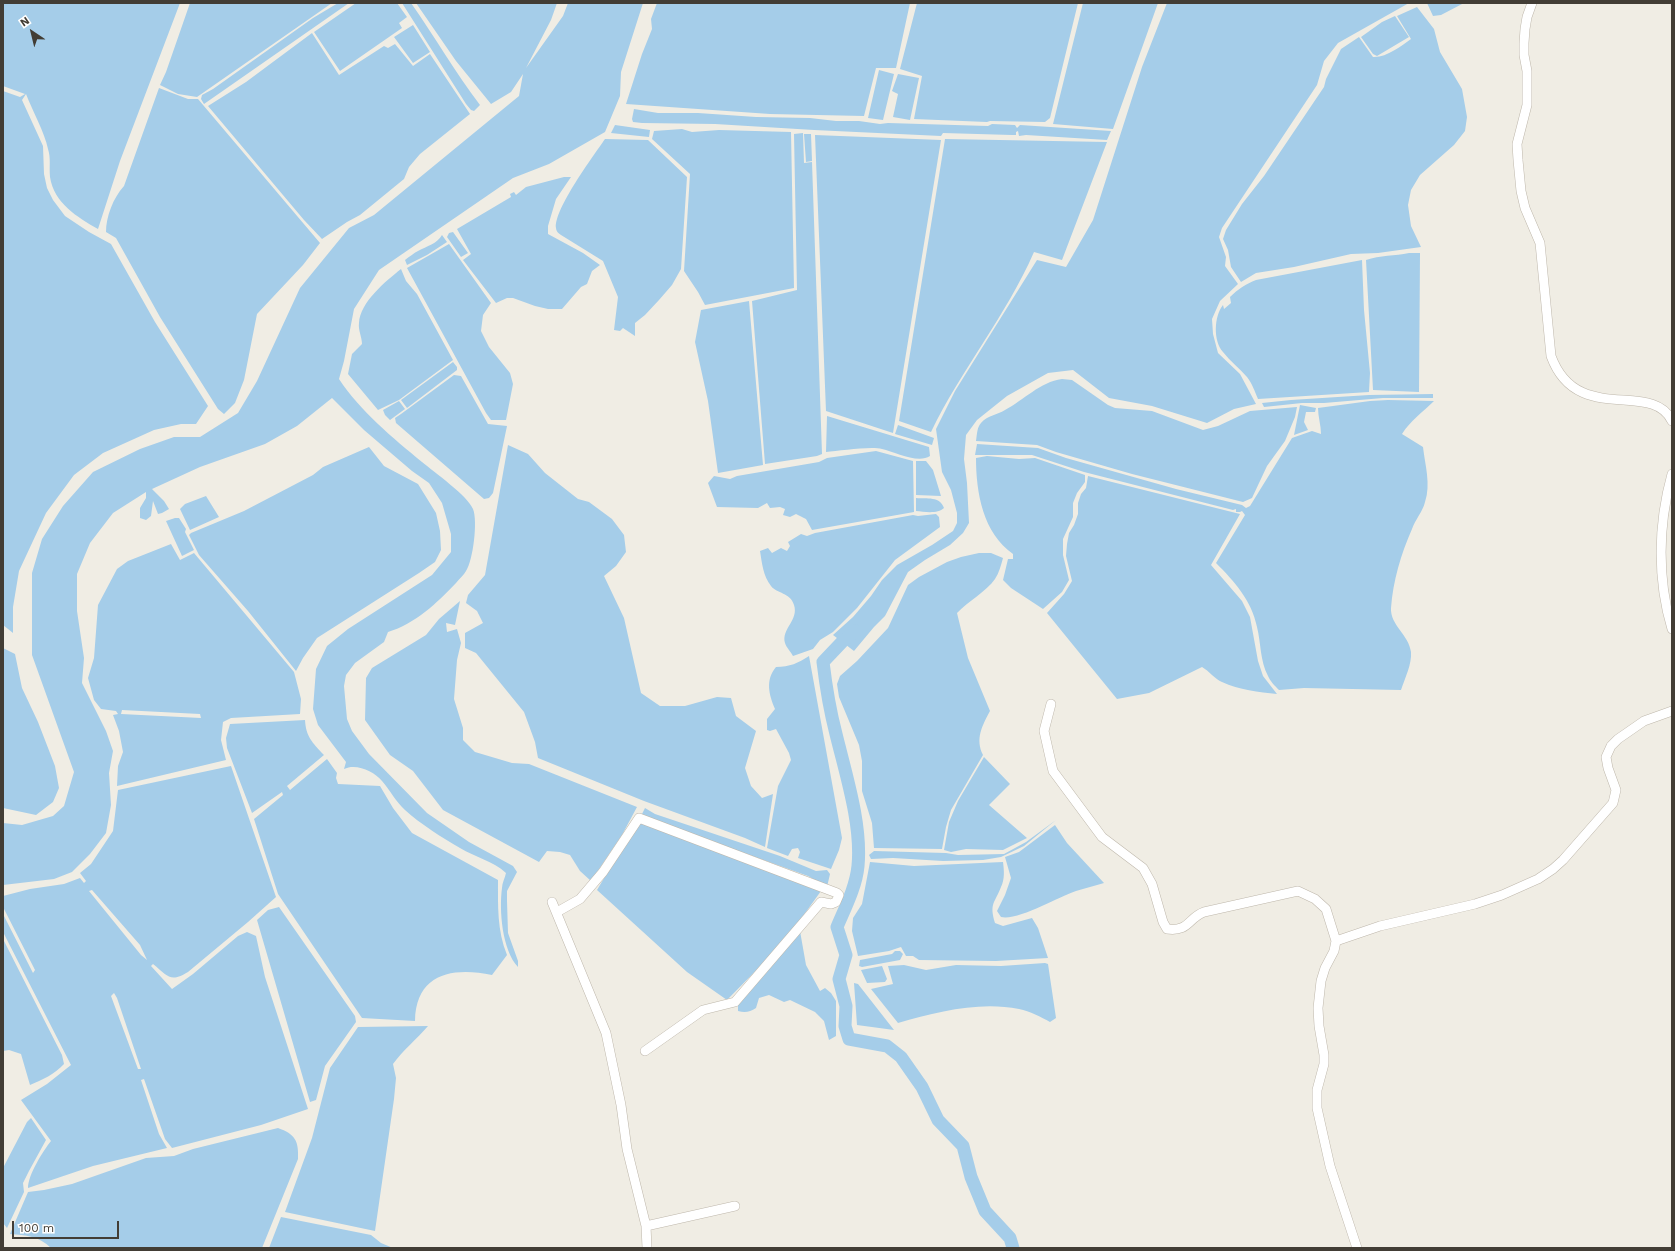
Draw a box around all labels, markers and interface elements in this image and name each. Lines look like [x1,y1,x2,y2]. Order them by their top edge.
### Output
north arrow [12,12,52,52]
text: N [18,14,32,29]
scale bar [14,1213,121,1239]
text: 100 m [19,1221,54,1235]

